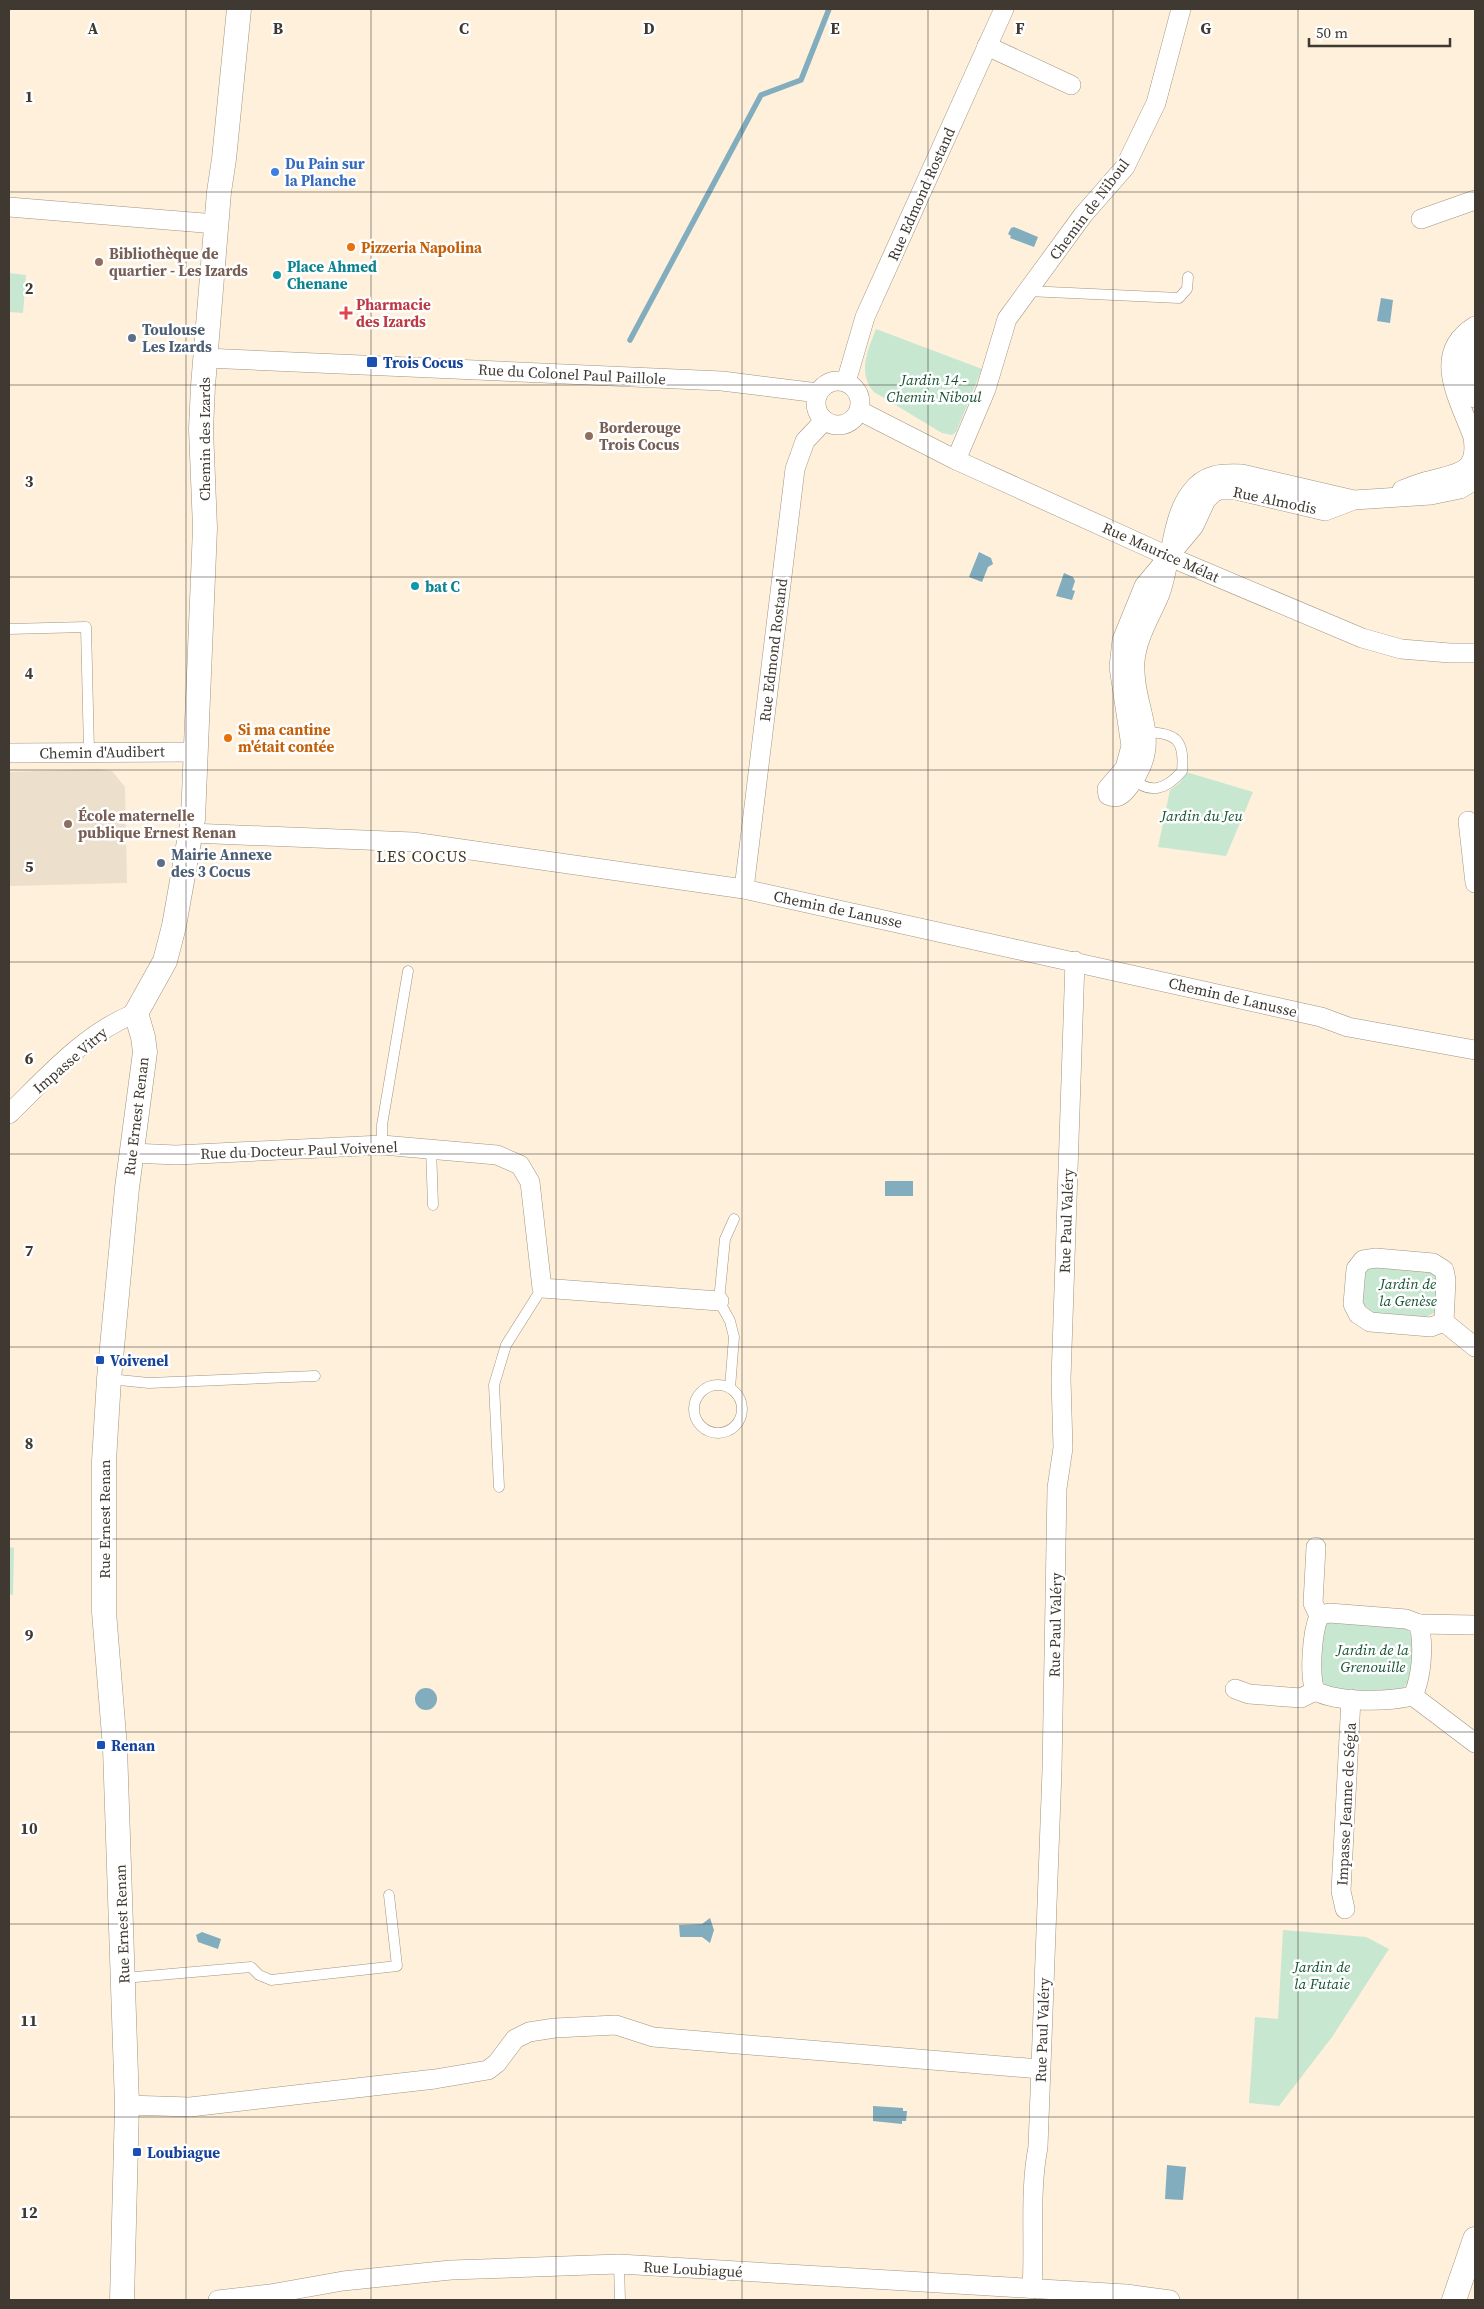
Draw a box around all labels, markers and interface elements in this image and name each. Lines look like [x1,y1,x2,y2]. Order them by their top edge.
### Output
scale bar [1309,15,1450,47]
text: A [88,17,99,39]
text: B [273,17,284,39]
text: C [459,17,469,39]
text: D [643,17,655,39]
text: E [830,17,840,39]
text: F [1015,17,1025,39]
text: G [1201,17,1212,39]
text: 50 m [1316,22,1348,43]
text: 1 [25,85,33,107]
street label: Rue Edmond Rostand [882,123,960,264]
place label: Du Pain sur la Planche [285,153,365,191]
street label: Chemin de Niboul [1044,154,1134,264]
marker: Du Pain sur la Planche [269,166,281,178]
place label: Pizzeria Napolina [361,237,483,258]
marker: Pizzeria Napolina [345,241,357,253]
place label: Bibliothèque de quartier - Les Izards [109,243,248,281]
marker: Bibliothèque de quartier - Les Izards [93,256,105,268]
place label: Place Ahmed Chenane [287,256,377,294]
marker: Place Ahmed Chenane [271,269,283,281]
text: 2 [25,277,34,299]
place label: Pharmacie des Izards [356,294,431,332]
marker: Pharmacie des Izards [340,307,352,319]
place label: Toulouse Les Izards [142,319,212,357]
marker: Toulouse Les Izards [126,332,138,344]
place label: Trois Cocus [383,352,464,373]
marker: Trois Cocus [365,355,379,369]
street label: Rue du Colonel Paul Paillole [478,359,667,389]
park label: Jardin 14 - Chemin Niboul [887,369,982,407]
street label: Chemin des Izards [194,377,215,501]
place label: Borderouge Trois Cocus [599,417,681,455]
marker: Borderouge Trois Cocus [583,430,595,442]
text: 3 [25,470,34,492]
street label: Rue Almodis [1231,481,1319,519]
street label: Rue Maurice Mélat [1099,517,1223,587]
place label: bat C [425,576,460,597]
street label: Rue Edmond Rostand [754,577,792,723]
marker: bat C [409,580,421,592]
text: 4 [25,662,34,684]
place label: Si ma cantine m'était contée [238,719,334,757]
marker: Si ma cantine m'était contée [222,732,234,744]
street label: Chemin d'Audibert [39,740,165,764]
place label: École maternelle publique Ernest Renan [78,805,236,843]
park label: Jardin du Jeu [1159,805,1243,826]
marker: École maternelle publique Ernest Renan [62,818,74,830]
place label: Mairie Annexe des 3 Cocus [171,844,272,882]
district label: LES COCUS [377,845,467,867]
text: 5 [25,855,34,877]
marker: Mairie Annexe des 3 Cocus [155,857,167,869]
street label: Chemin de Lanusse [772,885,905,933]
street label: Chemin de Lanusse [1167,972,1300,1022]
street label: Impasse Vitry [28,1022,112,1098]
text: 6 [25,1047,34,1069]
street label: Rue Ernest Renan [118,1055,154,1177]
street label: Rue du Docteur Paul Voivenel [200,1136,399,1164]
street label: Rue Paul Valéry [1054,1168,1078,1274]
text: 7 [25,1239,34,1261]
park label: Jardin de la Genèse [1378,1273,1437,1311]
place label: Voivenel [110,1350,169,1371]
marker: Voivenel [94,1354,106,1366]
text: 8 [25,1432,33,1454]
street label: Rue Ernest Renan [94,1459,115,1579]
street label: Rue Paul Valéry [1044,1572,1066,1678]
text: 9 [25,1624,34,1646]
park label: Jardin de la Grenouille [1335,1639,1409,1677]
street label: Impasse Jeanne de Ségla [1331,1721,1361,1886]
place label: Renan [111,1735,155,1756]
marker: Renan [95,1739,107,1751]
text: 10 [20,1817,38,1839]
street label: Rue Ernest Renan [109,1864,135,1984]
park label: Jardin de la Futaie [1292,1956,1350,1994]
street label: Rue Paul Valéry [1030,1977,1054,2083]
text: 11 [20,2009,38,2031]
place label: Loubiague [147,2142,220,2163]
marker: Loubiague [131,2146,143,2158]
text: 12 [20,2201,38,2223]
street label: Rue Loubiagué [643,2256,744,2282]

